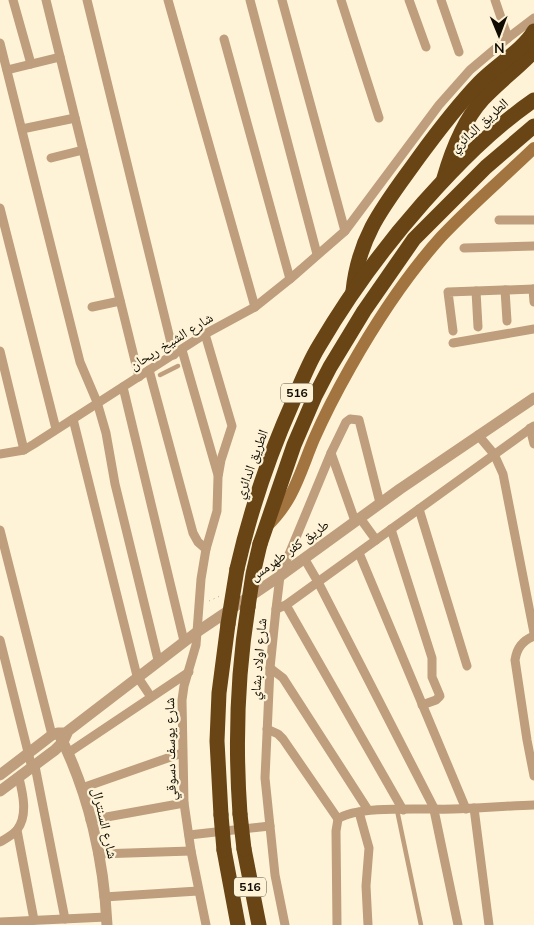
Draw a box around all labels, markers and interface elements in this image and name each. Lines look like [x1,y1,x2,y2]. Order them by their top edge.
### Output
north arrow [474,10,524,60]
text: N [494,39,505,57]
street label: الطريق الدائري [446,94,514,158]
street label: شارع الشيخ ريحان [126,308,217,375]
road number: 516 [281,383,313,402]
street label: الطريق الدائري [230,427,274,502]
street label: طريق كفر طهرمس [246,515,333,586]
street label: شارع اولاد بشاي [245,617,273,701]
street label: شارع يوسف دسوقي [160,697,182,801]
street label: شارع السنترال [87,786,122,860]
road number: 516 [234,878,266,896]

